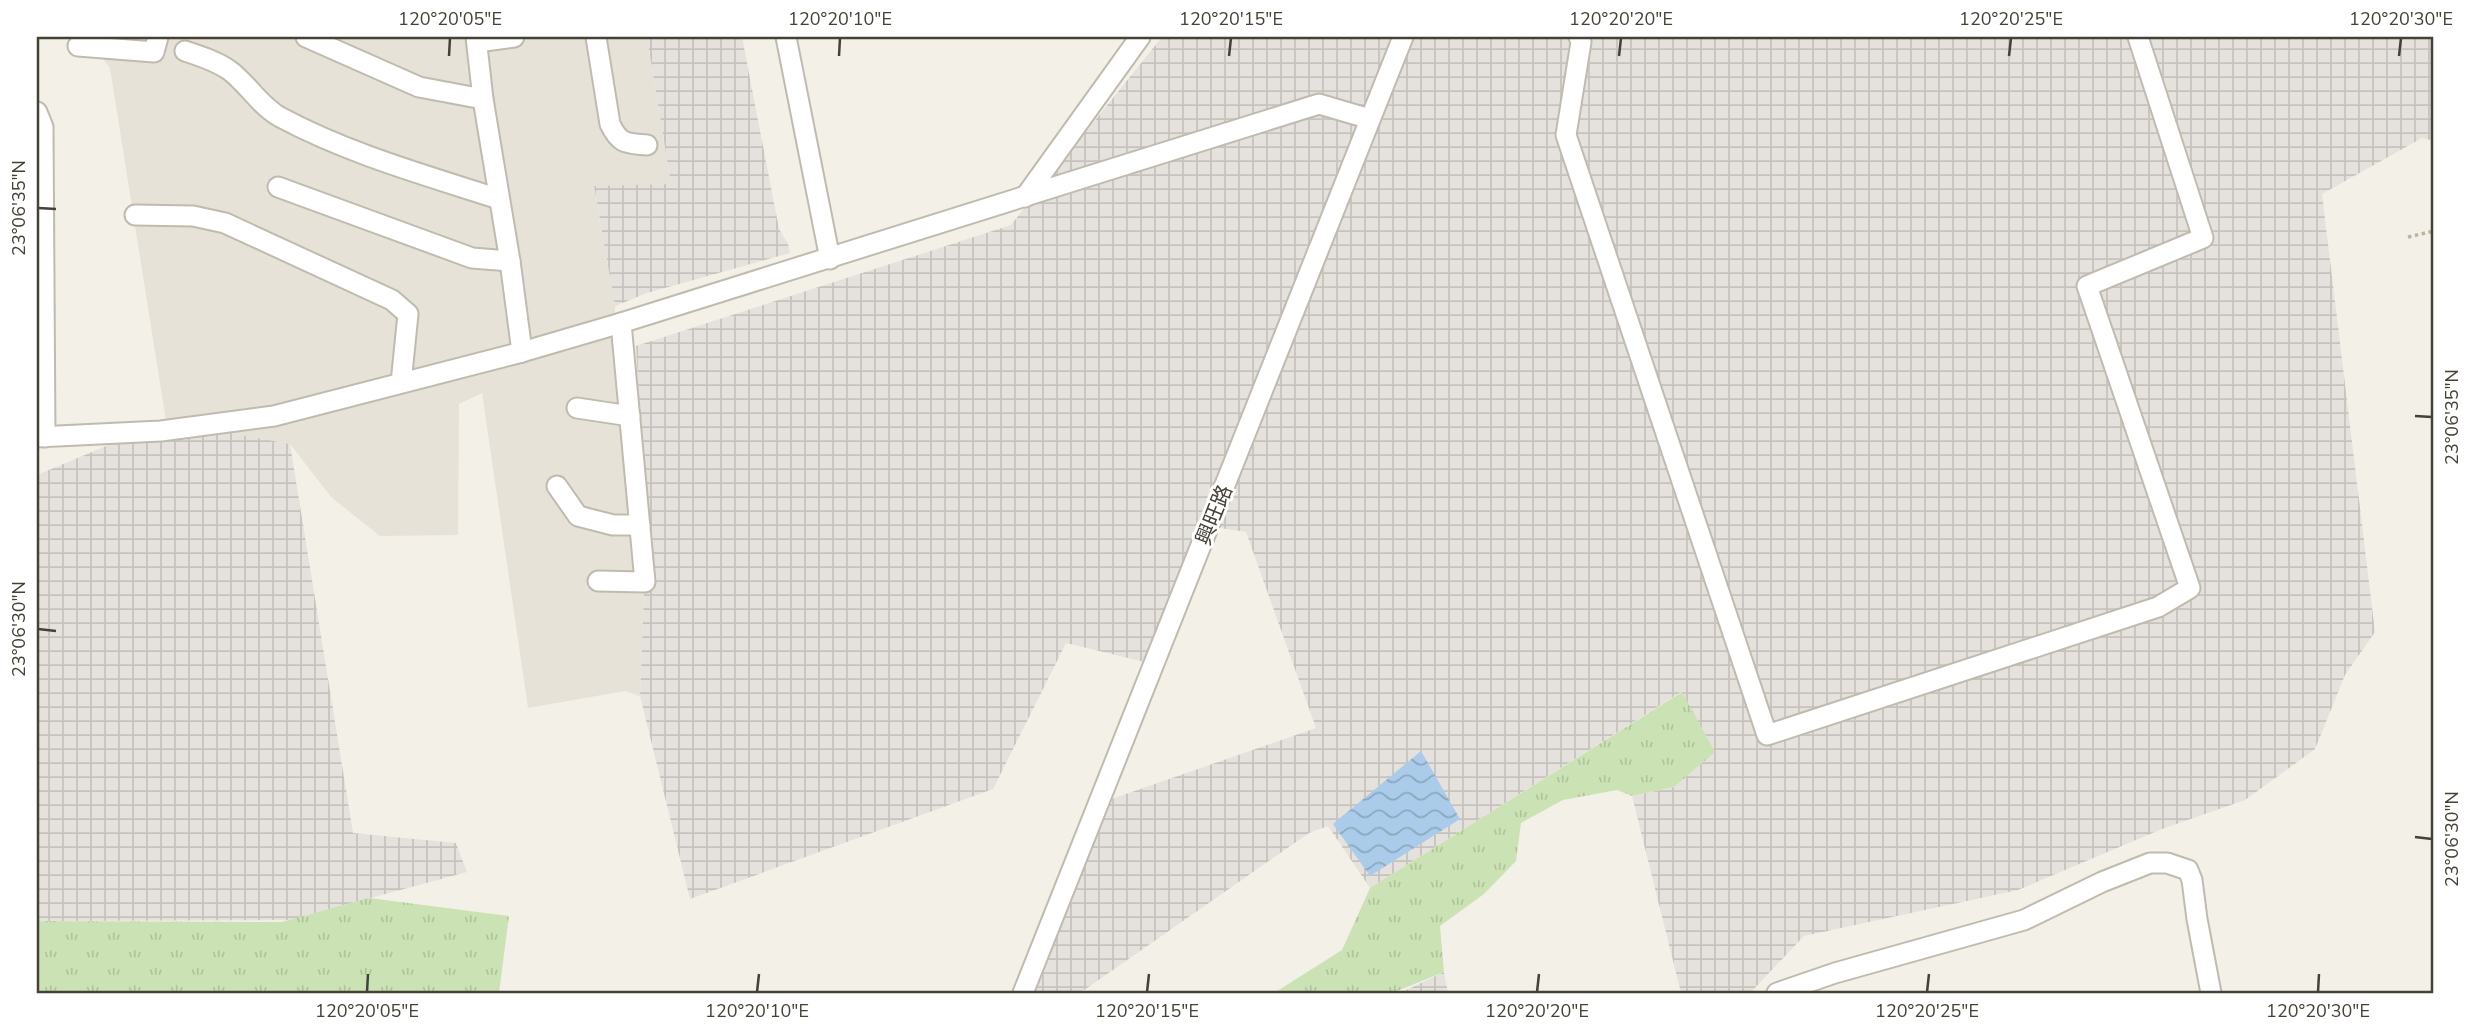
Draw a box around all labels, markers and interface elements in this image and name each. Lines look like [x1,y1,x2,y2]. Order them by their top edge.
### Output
text: 120°20'05"E [398,7,502,31]
text: 120°20'10"E [788,7,892,31]
text: 120°20'15"E [1179,7,1283,31]
text: 120°20'20"E [1569,7,1673,31]
text: 120°20'25"E [1959,7,2063,31]
text: 120°20'30"E [2349,7,2453,31]
text: 23°06'35"N [7,160,31,256]
text: 23°06'35"N [2440,369,2464,465]
street label: 興旺路 [1189,481,1239,549]
text: 23°06'30"N [7,581,31,677]
text: 23°06'30"N [2440,791,2464,887]
text: 120°20'05"E [315,999,419,1023]
text: 120°20'10"E [705,999,809,1023]
text: 120°20'15"E [1095,999,1199,1023]
text: 120°20'20"E [1485,999,1589,1023]
text: 120°20'25"E [1875,999,1979,1023]
text: 120°20'30"E [2266,999,2370,1023]

